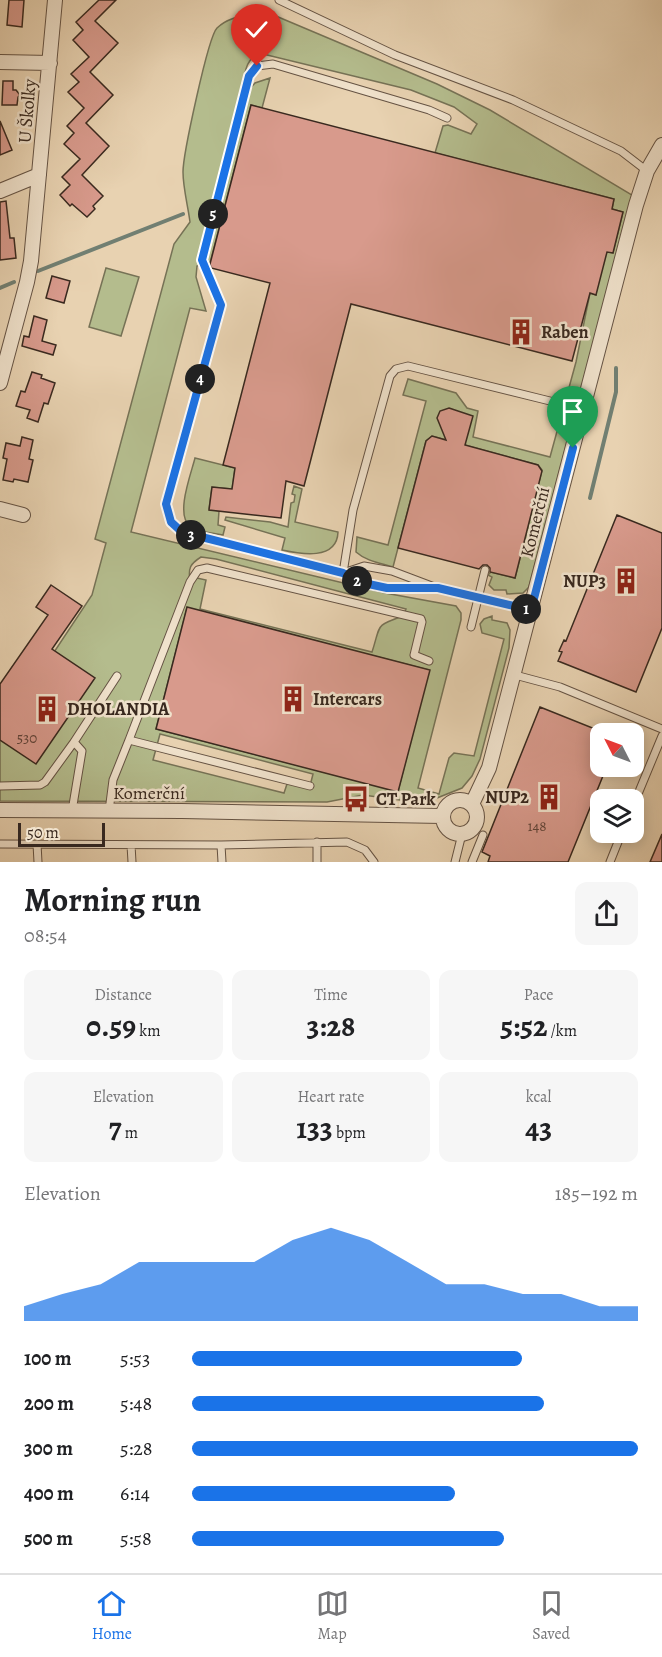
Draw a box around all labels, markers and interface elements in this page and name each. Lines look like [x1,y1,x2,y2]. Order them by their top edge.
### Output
pin [231,4,282,66]
icon: check [240,13,273,46]
street label: U Školky [12,77,42,144]
pin: 5 [198,199,228,229]
text: 5 [210,203,216,225]
building icon: Raben [506,317,536,347]
place label: Raben [541,320,589,344]
pin: 4 [185,364,215,394]
text: 4 [196,368,204,390]
pin [547,386,598,448]
icon: arrive [556,395,589,428]
street label: Komerční [515,484,555,560]
pin: 3 [176,520,206,550]
text: 3 [188,524,194,546]
pin: 2 [342,566,372,596]
building icon: NUP3 [611,566,641,596]
place label: NUP3 [563,569,606,593]
text: 2 [353,570,361,592]
pin: 1 [511,594,541,624]
text: 1 [523,598,529,620]
building icon: Intercars [278,684,308,714]
place label: Intercars [313,687,382,711]
building icon: DHOLANDIA [32,694,62,724]
place label: DHOLANDIA [67,697,170,721]
north arrow [590,723,644,777]
map controls [590,723,644,843]
house number: 530 [17,728,37,748]
street label: Komerční [113,781,185,805]
building icon: NUP2 [534,782,564,812]
bus stop icon: CT Park [341,784,371,814]
place label: NUP2 [485,785,529,809]
place label: CT Park [376,787,436,811]
button: layers [590,789,644,843]
house number: 148 [527,816,547,836]
scale bar [18,820,105,848]
text: 50 m [27,822,59,844]
text: Morning run [24,877,201,922]
button: share [575,882,638,945]
text: 08:54 [24,922,67,949]
text: Distance [95,984,152,1006]
text: Time [314,984,348,1006]
text: Pace [524,984,554,1006]
text: 0.59 [86,1006,136,1046]
text: 3:28 [307,1006,355,1046]
text: 5:52 [500,1006,547,1046]
text: km [136,1020,161,1042]
text: /km [547,1020,577,1042]
text: Elevation [93,1086,154,1108]
text: Heart rate [298,1086,364,1108]
text: kcal [526,1086,551,1108]
text: 7 [109,1108,121,1148]
text: 133 [296,1108,333,1148]
text: 43 [525,1108,552,1148]
text: m [121,1122,138,1144]
text: bpm [333,1122,366,1144]
text: Elevation [24,1180,101,1207]
text: 185–192 m [555,1180,638,1207]
text: 100 m [24,1345,72,1372]
text: 5:53 [120,1345,150,1372]
text: 200 m [24,1390,74,1417]
text: 5:48 [120,1390,152,1417]
text: 300 m [24,1435,73,1462]
text: 5:28 [120,1435,153,1462]
text: 400 m [24,1480,74,1507]
text: 6:14 [120,1480,150,1507]
text: 500 m [24,1525,73,1552]
text: 5:58 [120,1525,152,1552]
tab: Home [92,1587,132,1645]
tab: Map [316,1587,349,1645]
tab: Saved [532,1587,570,1645]

